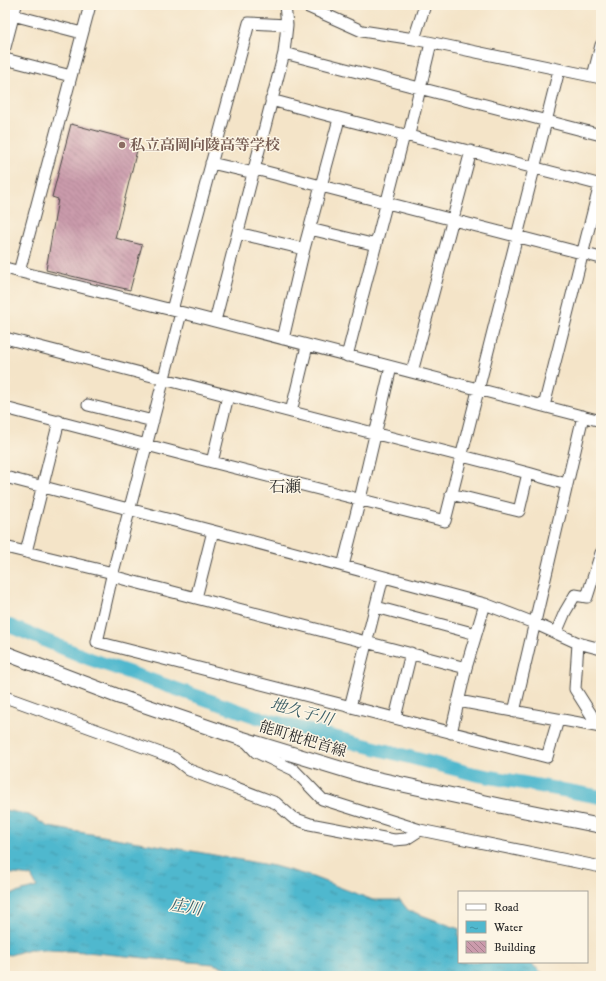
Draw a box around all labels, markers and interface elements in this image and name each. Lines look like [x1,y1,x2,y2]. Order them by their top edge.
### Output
place label: 私立高岡向陵高等学校 [130,136,280,155]
marker: 私立高岡向陵高等学校 [117,140,127,150]
district label: 石瀬 [269,477,301,497]
water label: 地久子川 [268,694,337,730]
street label: 能町枇杷首線 [257,717,349,762]
legend [458,891,588,963]
water label: 庄川 [168,894,205,920]
text: Road [494,900,519,915]
text: Water [493,920,523,935]
text: Building [494,940,535,955]

